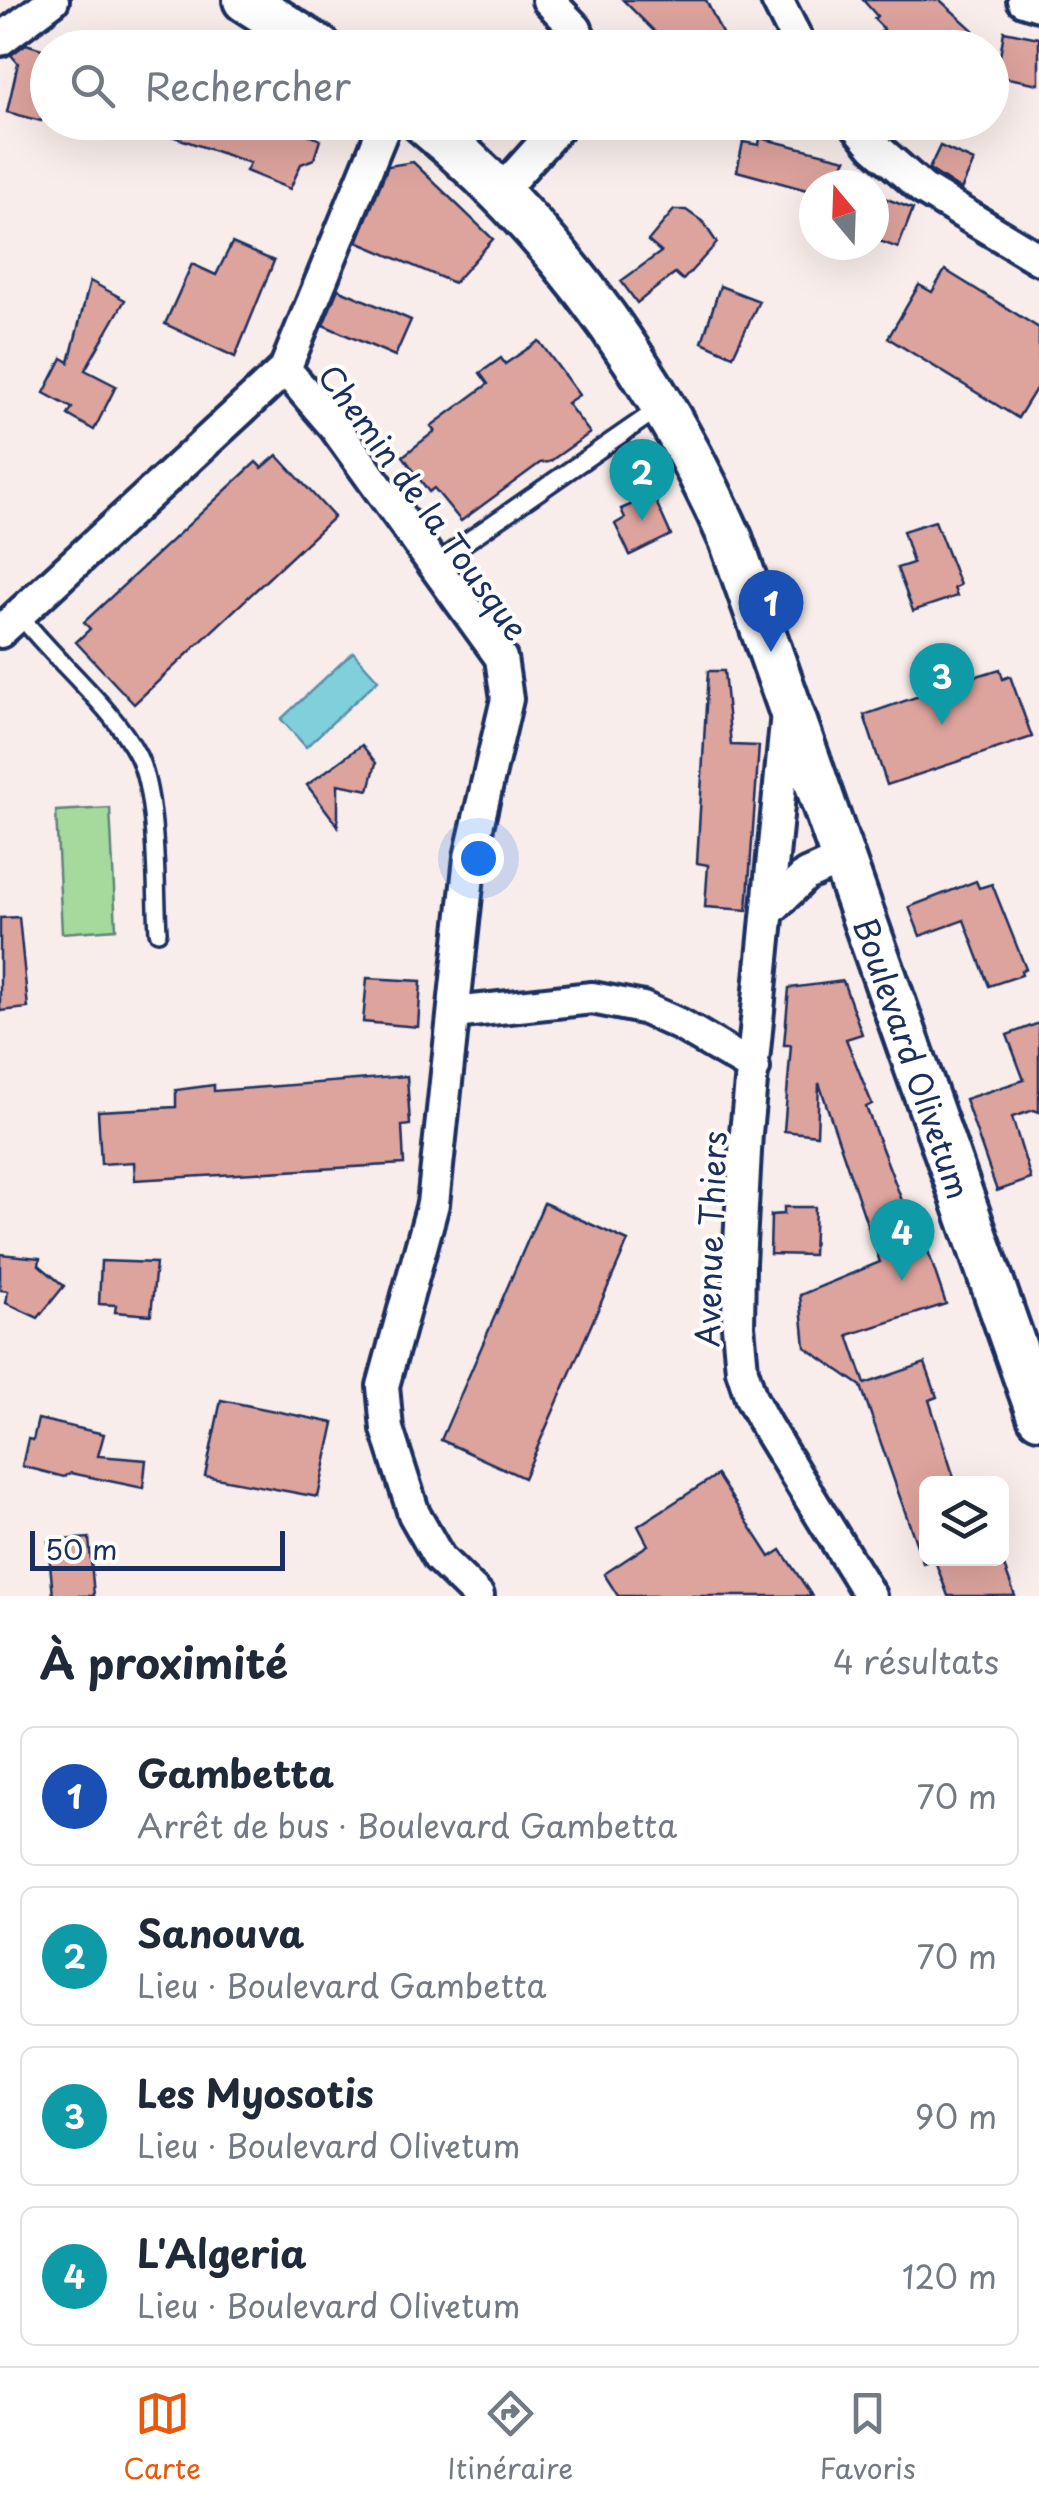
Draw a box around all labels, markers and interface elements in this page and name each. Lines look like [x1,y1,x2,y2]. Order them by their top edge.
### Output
search box [30,30,1009,140]
text: Rechercher [145,57,351,114]
icon: search [65,58,120,113]
north arrow [799,170,889,260]
street label: Chemin de la Tousque [307,354,541,650]
pin: 2 [610,438,674,521]
pin: 1 [738,570,804,652]
pin: 3 [910,642,974,725]
your location [453,833,504,884]
street label: Boulevard Olivetum [842,911,984,1205]
street label: Avenue Thiers [682,1130,738,1348]
pin: 4 [870,1198,934,1281]
map controls [919,1476,1009,1566]
button: layers [919,1476,1009,1566]
scale bar [30,1526,285,1570]
text: 50 m [45,1527,118,1570]
text: À proximité [40,1630,288,1693]
text: 4 résultats [833,1637,999,1685]
text: Gambetta [137,1744,334,1801]
text: 1 [67,1772,82,1820]
text: 70 m [917,1772,997,1820]
text: Arrêt de bus · Boulevard Gambetta [137,1801,677,1849]
text: Sanouva [137,1904,304,1961]
text: 2 [63,1932,86,1980]
text: 70 m [917,1932,997,1980]
text: Lieu · Boulevard Gambetta [137,1961,546,2009]
text: Les Myosotis [137,2064,374,2121]
text: 3 [64,2092,85,2140]
text: 90 m [915,2092,997,2140]
text: Lieu · Boulevard Olivetum [137,2121,520,2169]
text: L'Algeria [137,2224,307,2281]
text: 4 [64,2252,85,2300]
text: 120 m [902,2252,997,2300]
text: Lieu · Boulevard Olivetum [137,2281,520,2329]
tab: Carte [123,2386,201,2489]
tab: Itinéraire [447,2386,573,2489]
tab: Favoris [820,2386,916,2489]

